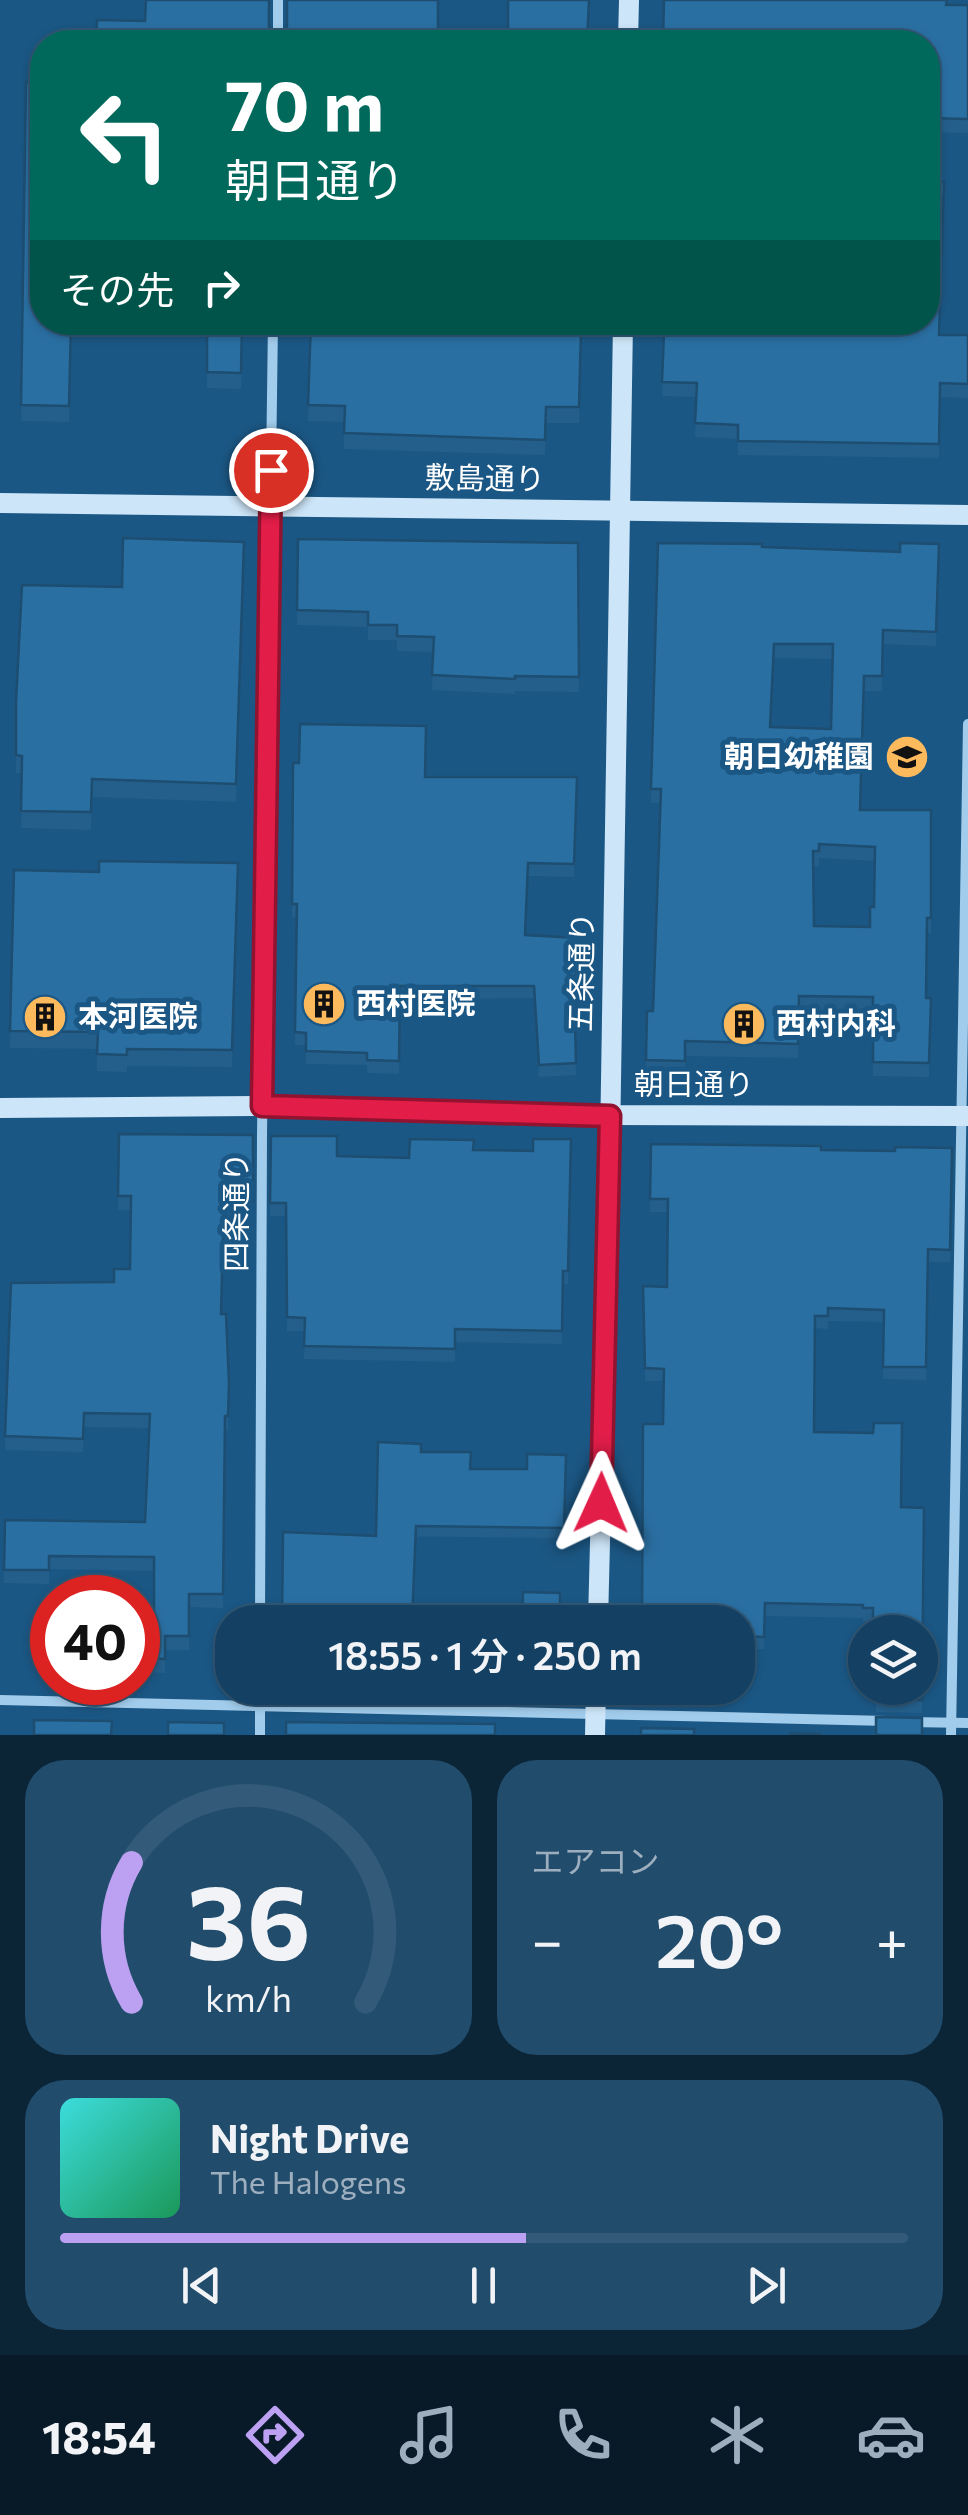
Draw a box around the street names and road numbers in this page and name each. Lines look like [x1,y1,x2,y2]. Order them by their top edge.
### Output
street label: 敷島通り [425,457,545,496]
street label: 五条通り [560,912,599,1032]
street label: 朝日通り [634,1064,754,1101]
street label: 四条通り [216,1152,253,1272]

